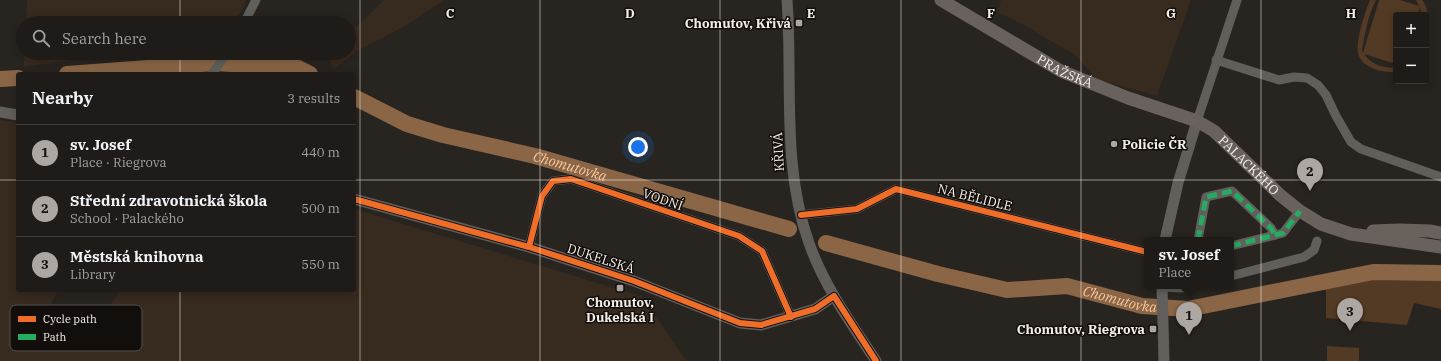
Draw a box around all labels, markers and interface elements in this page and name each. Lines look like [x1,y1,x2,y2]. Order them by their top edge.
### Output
text: C [446,5,455,22]
text: D [625,5,635,22]
text: E [807,5,815,22]
text: F [987,5,995,22]
text: G [1166,5,1176,22]
text: H [1346,5,1357,22]
map controls [1393,12,1429,84]
button: + [1393,12,1429,48]
place label: Chomutov, Křivá [685,15,792,32]
search box [16,16,356,60]
marker: Chomutov, Křivá [794,18,804,28]
icon: search [30,27,52,49]
text: Search here [62,29,147,48]
button: − [1393,48,1429,84]
street label: PRAŽSKÁ [1034,51,1095,92]
text: Nearby [32,87,93,109]
text: 3 results [287,90,340,107]
street label: KŘIVÁ [769,132,788,172]
street label: PALACKÉHO [1215,132,1283,199]
text: sv. Josef [70,135,131,154]
place label: Policie ČR [1122,136,1187,153]
your location [628,137,648,157]
marker: Policie ČR [1109,139,1119,149]
text: 1 [41,144,49,161]
text: 440 m [301,144,340,161]
water label: Chomutovka [531,147,609,185]
text: Place · Riegrova [70,154,167,171]
pin: 2 [1297,158,1323,191]
street label: NA BĚLIDLE [936,180,1014,215]
street label: VODNÍ [640,185,685,214]
text: Střední zdravotnická škola [70,191,267,210]
text: 2 [41,200,49,217]
text: 500 m [301,200,340,217]
text: School · Palackého [70,210,184,227]
popup [1144,237,1234,289]
street label: DUKELSKÁ [565,240,637,277]
text: sv. Josef [1159,245,1219,264]
text: Městská knihovna [70,247,204,266]
text: 3 [41,256,49,273]
text: 550 m [301,256,340,273]
text: Place [1159,264,1191,281]
text: Library [70,266,116,283]
water label: Chomutovka [1081,282,1158,316]
marker: Chomutov, Dukelská I [615,283,625,293]
place label: Chomutov, Dukelská I [586,294,654,326]
pin: 3 [1337,298,1363,331]
pin: 1 [1176,302,1202,335]
legend [10,305,142,351]
text: Cycle path [43,312,97,326]
place label: Chomutov, Riegrova [1017,321,1146,338]
marker: Chomutov, Riegrova [1148,324,1158,334]
text: Path [43,330,66,344]

